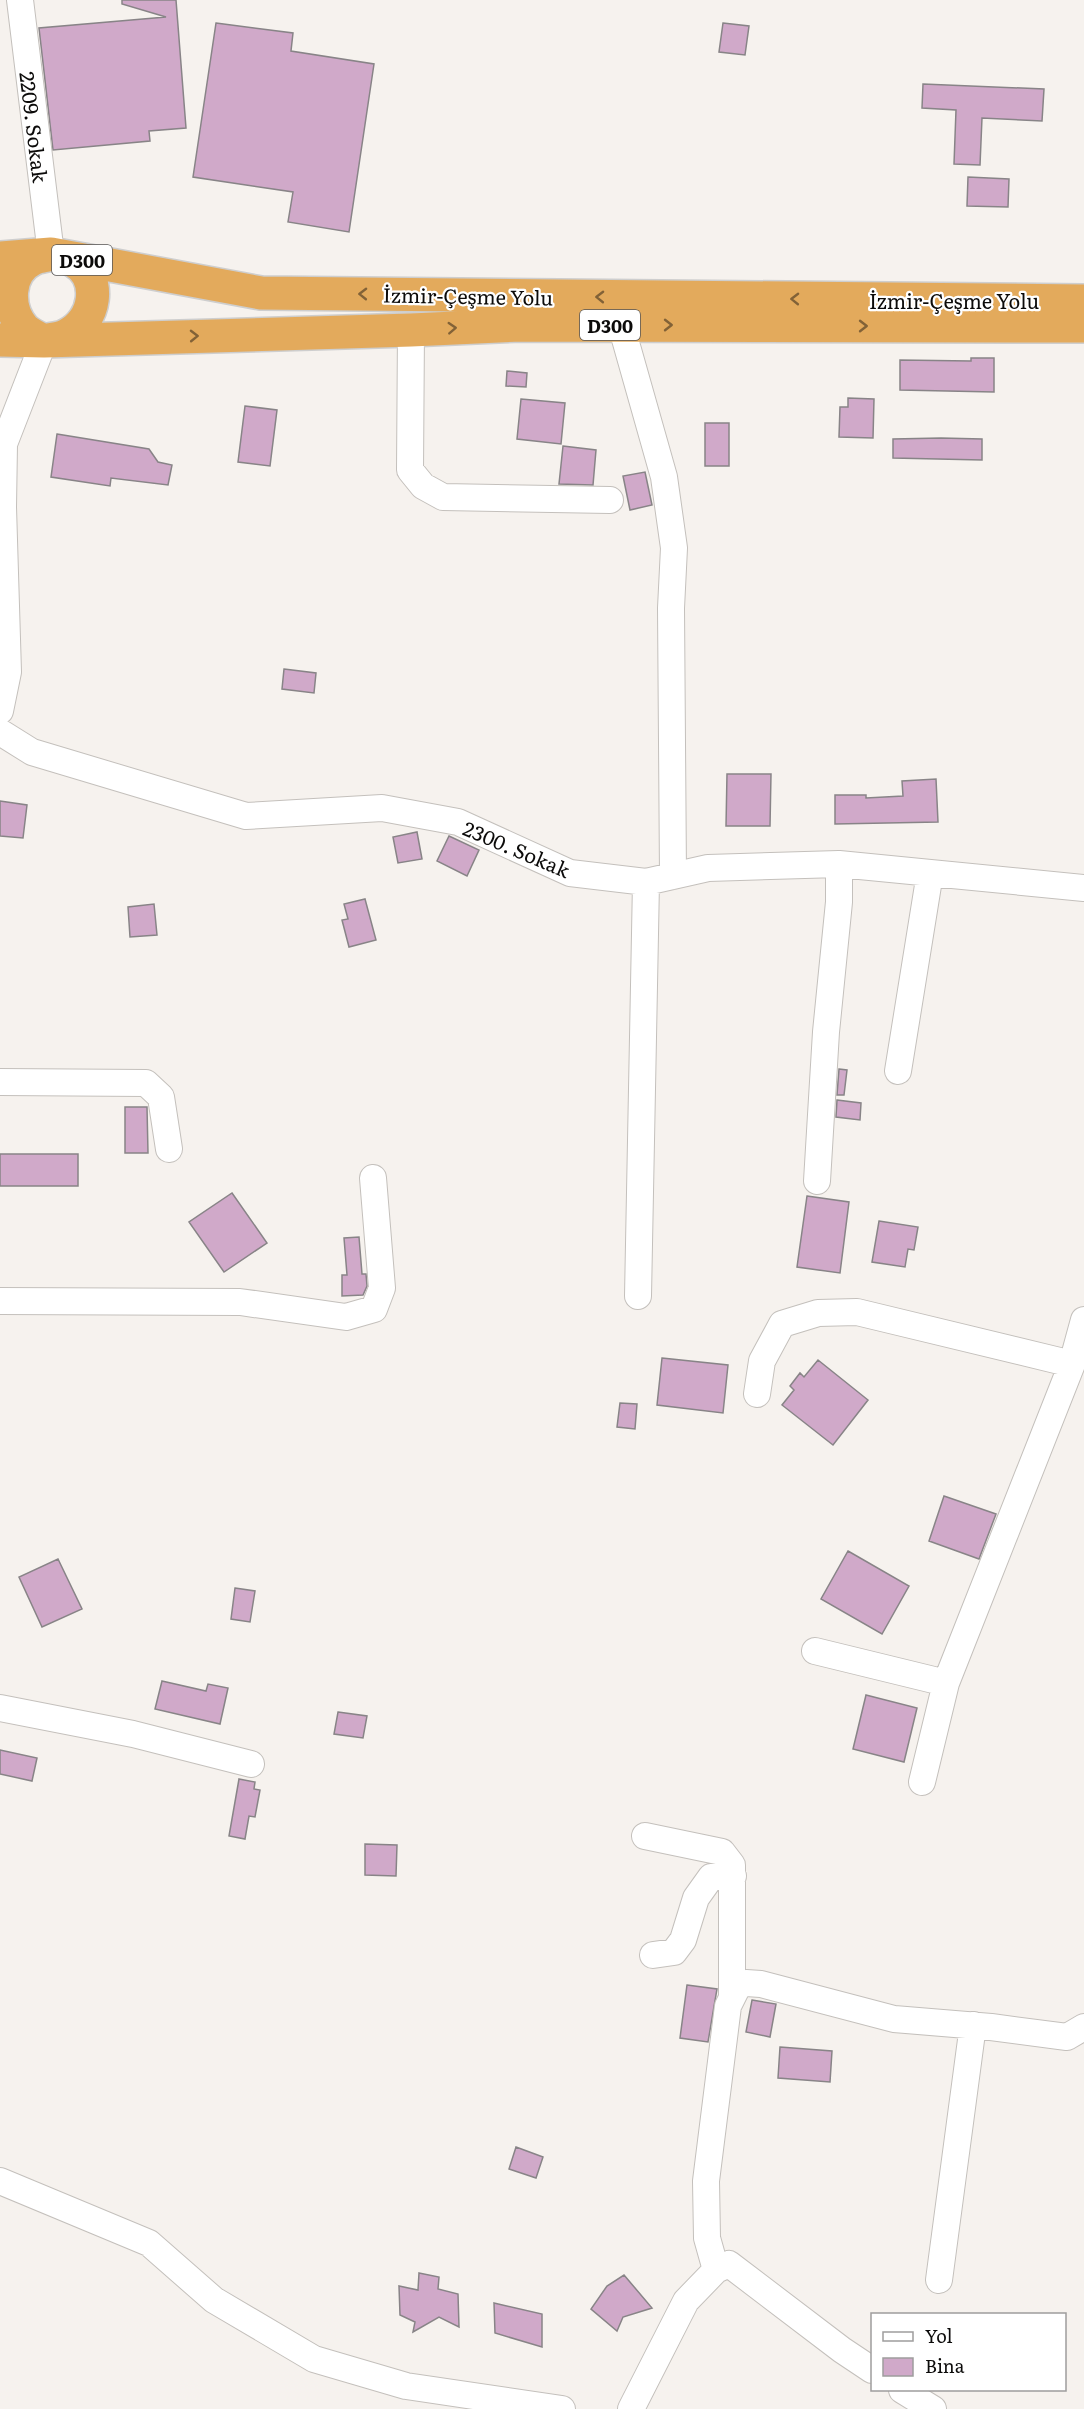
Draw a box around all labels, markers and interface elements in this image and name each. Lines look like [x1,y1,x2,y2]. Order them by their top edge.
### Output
street label: 2209. Sokak [13,70,57,185]
road number: D300 [52,245,112,275]
street label: İzmir-Çeşme Yolu [383,279,554,311]
street label: İzmir-Çeşme Yolu [869,285,1039,315]
one-way arrow [358,288,367,300]
one-way arrow [595,291,604,303]
one-way arrow [790,293,799,305]
road number: D300 [580,310,640,340]
one-way arrow [663,319,672,331]
one-way arrow [858,320,867,332]
one-way arrow [447,322,456,335]
one-way arrow [190,329,199,342]
street label: 2300. Sokak [459,812,576,884]
legend [871,2313,1066,2391]
text: Yol [925,2322,953,2349]
text: Bina [925,2352,965,2379]

